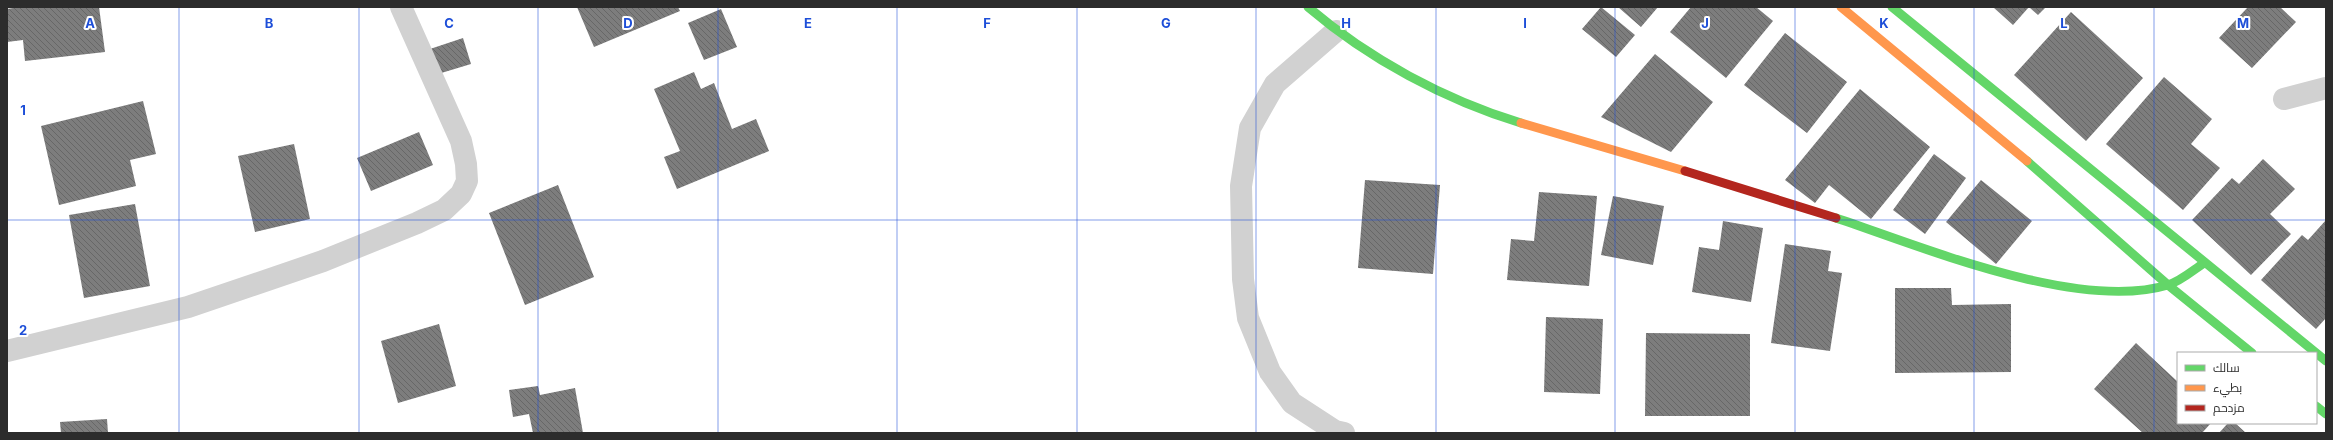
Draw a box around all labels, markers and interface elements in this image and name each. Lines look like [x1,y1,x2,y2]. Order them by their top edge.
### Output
text: A [85,15,95,31]
text: B [265,15,274,31]
text: C [444,15,454,31]
text: D [623,15,633,31]
text: E [804,15,812,31]
text: F [983,15,991,31]
text: G [1161,15,1171,31]
text: H [1341,15,1351,31]
text: I [1523,15,1527,31]
text: J [1701,15,1709,31]
text: K [1879,15,1889,31]
text: L [2060,15,2068,31]
text: M [2237,15,2249,31]
text: 1 [20,102,26,118]
text: 2 [19,322,27,338]
legend [2177,352,2317,424]
text: سالك [2213,360,2240,375]
text: بطيء [2213,380,2242,398]
text: مزدحم [2213,400,2245,416]

